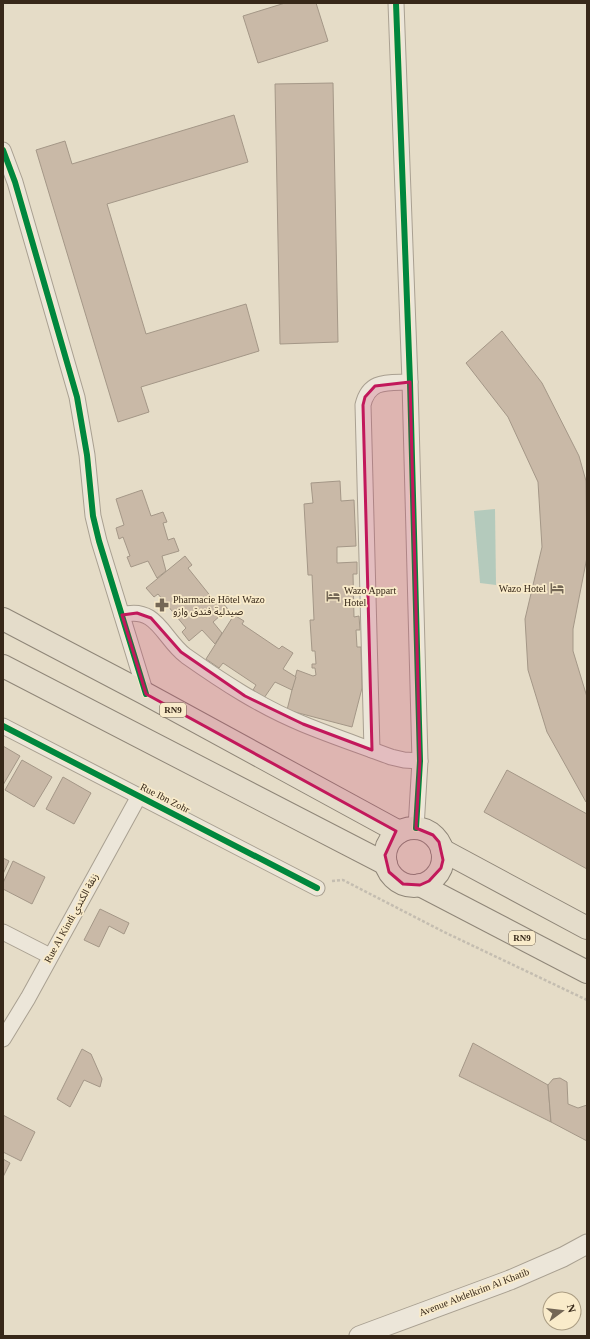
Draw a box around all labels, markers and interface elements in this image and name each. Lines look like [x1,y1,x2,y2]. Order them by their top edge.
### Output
hotel icon: Wazo Hotel [549,580,565,596]
place label: Wazo Hotel [499,583,546,594]
place label: Wazo Appart Hotel [344,585,396,608]
hotel icon: Wazo Appart Hotel [325,588,341,604]
place label: Pharmacie Hôtel Wazo صيدلية فندق وازو [173,594,265,618]
pharmacy icon: Pharmacie Hôtel Wazo صيدلية فندق وازو [154,597,170,613]
road number: RN9 [160,703,186,717]
street label: Rue Ibn Zohr [138,781,192,815]
street label: Rue Al Kindi زنقة الكندي [42,871,102,966]
road number: RN9 [509,931,535,945]
street label: Avenue Abdelkrim Al Khatib [417,1266,531,1318]
north arrow [542,1291,582,1331]
text: N [565,1303,578,1314]

